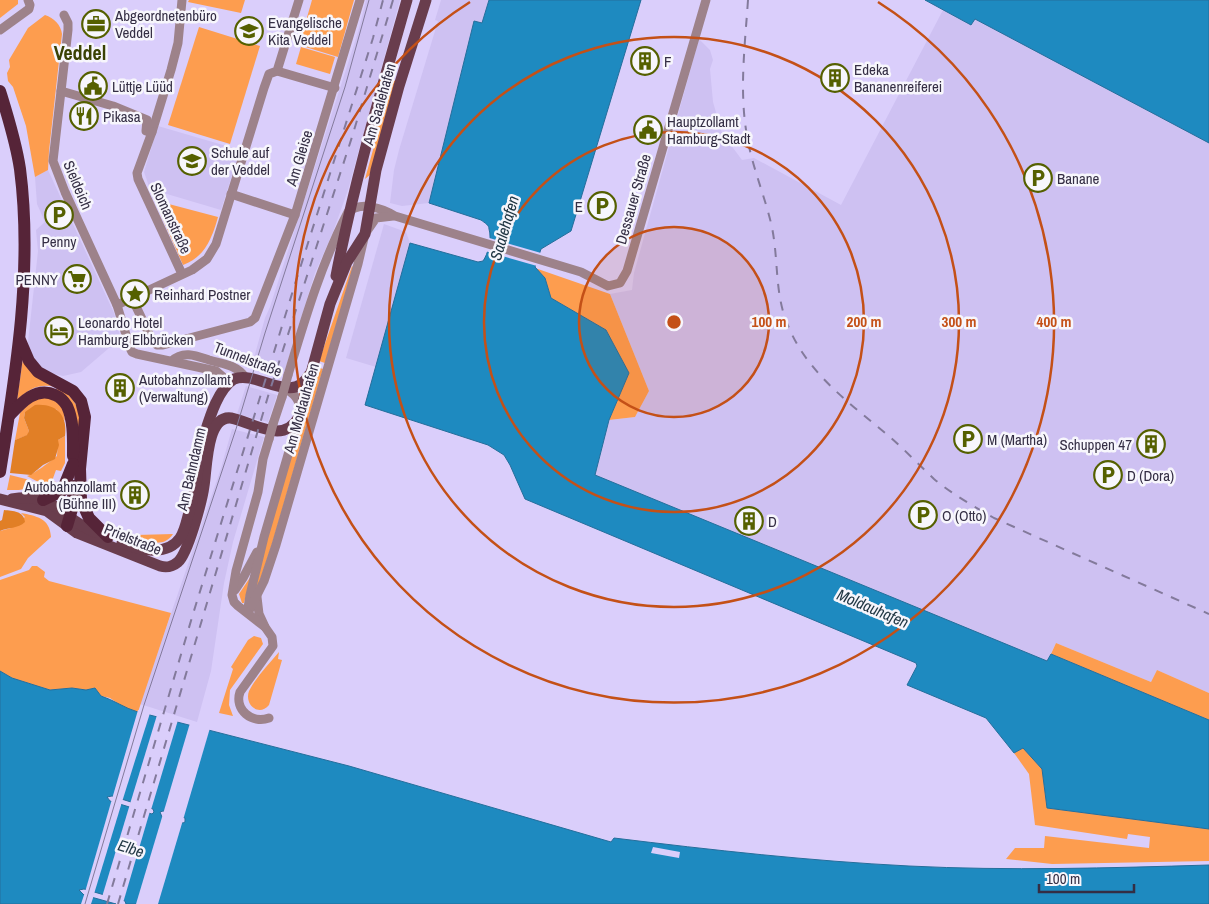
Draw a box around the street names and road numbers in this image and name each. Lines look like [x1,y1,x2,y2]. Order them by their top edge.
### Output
street label: Am Saalehafen [357,61,401,148]
street label: Am Gleise [280,127,317,189]
street label: Dessauer Straße [610,151,656,247]
street label: Sieldeich [58,157,98,213]
street label: Slomanstraße [145,179,197,257]
street label: Tunnelstraße [211,336,285,382]
street label: Am Moldauhafen [278,360,324,457]
street label: Am Bahndamm [171,425,211,514]
street label: Prielstraße [101,518,165,560]

